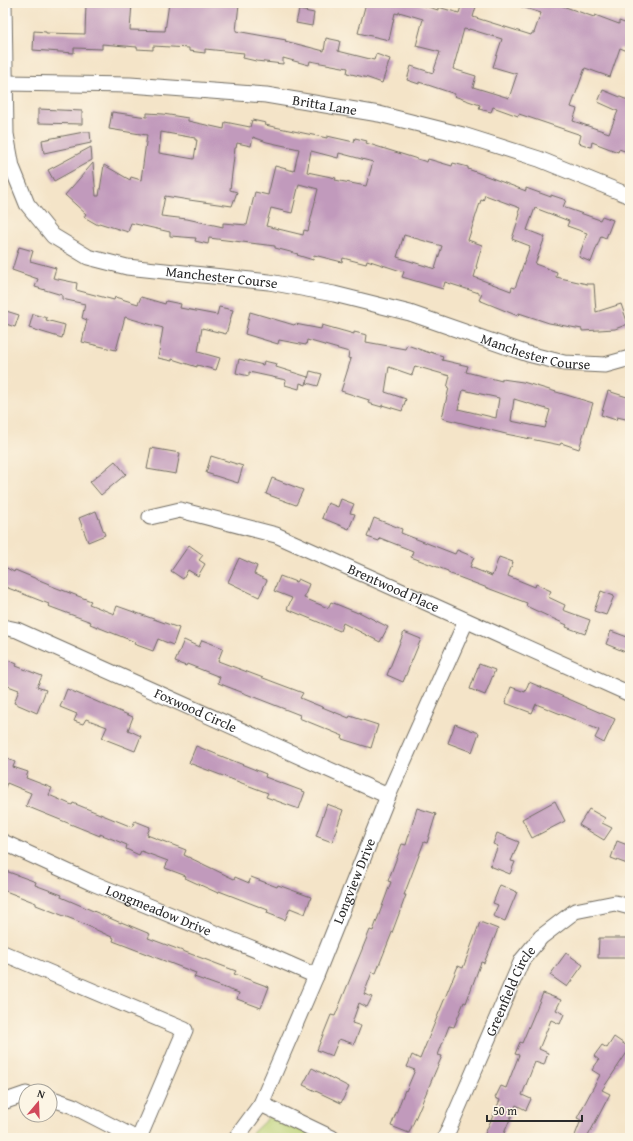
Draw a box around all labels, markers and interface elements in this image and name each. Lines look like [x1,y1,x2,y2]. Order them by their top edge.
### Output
street label: Britta Lane [291,90,359,120]
street label: Manchester Course [165,261,280,293]
street label: Manchester Course [478,328,591,374]
street label: Brentwood Place [345,559,443,617]
street label: Foxwood Circle [151,683,241,737]
street label: Longview Drive [328,835,380,927]
street label: Longmeadow Drive [103,880,215,941]
street label: Greenfield Circle [480,941,540,1039]
north arrow [18,1083,58,1123]
text: N [35,1085,48,1103]
scale bar [487,1097,582,1123]
text: 50 m [493,1102,517,1119]

